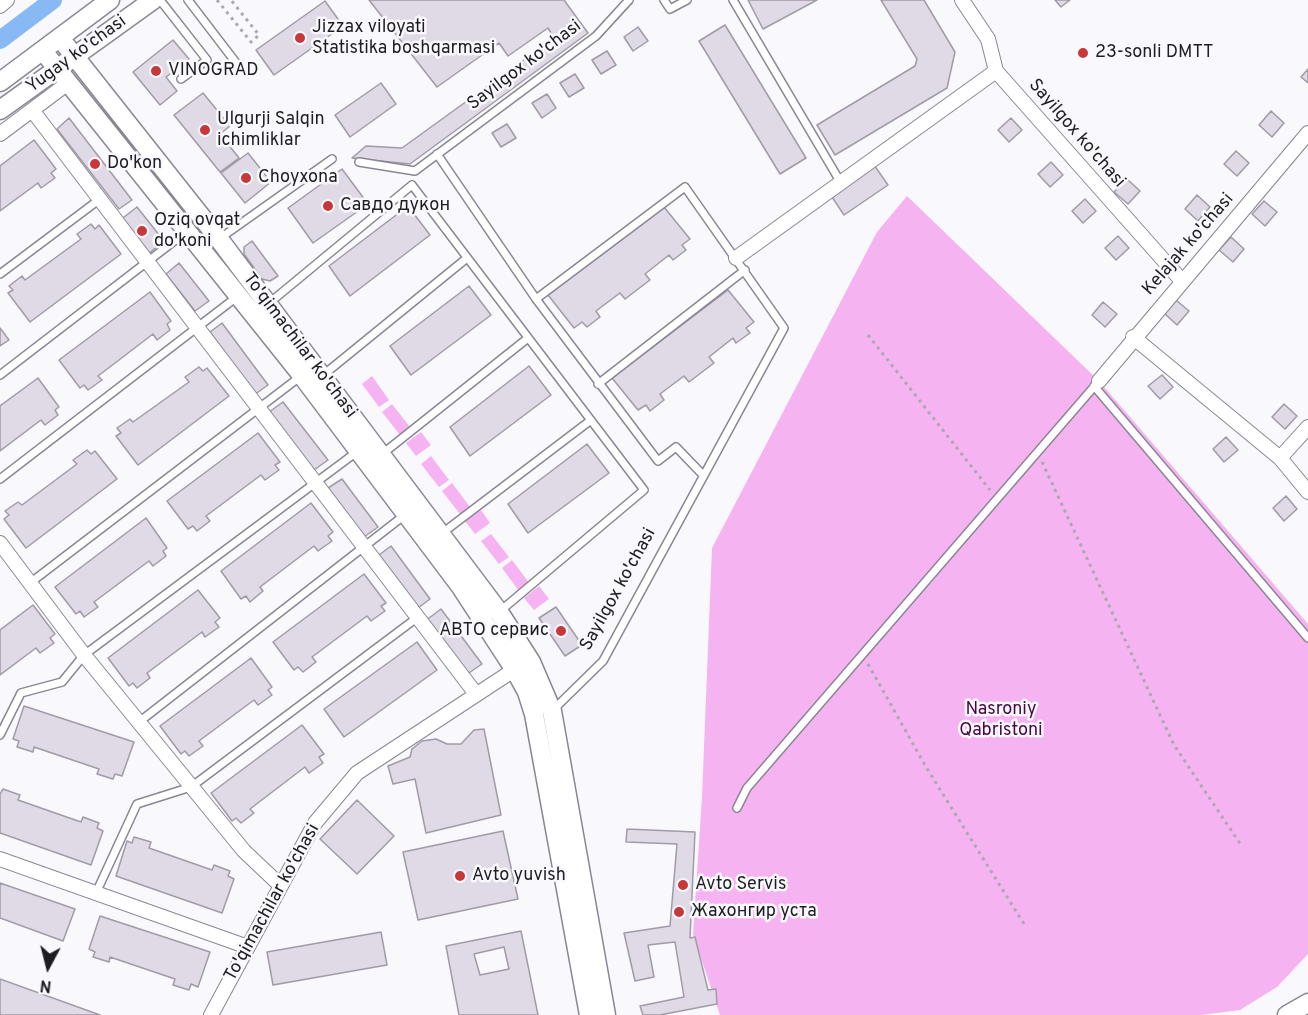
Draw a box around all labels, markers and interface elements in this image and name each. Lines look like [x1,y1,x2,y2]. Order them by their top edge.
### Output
street label: Yugay ko'chasi [23,11,131,99]
street label: Sayilgox ko'chasi [464,16,586,116]
place label: Jizzax viloyati Statistika boshqarmasi [312,17,495,60]
marker: Jizzax viloyati Statistika boshqarmasi [293,31,307,45]
place label: 23-sonli DMTT [1095,42,1214,64]
marker: 23-sonli DMTT [1076,46,1090,60]
place label: VINOGRAD [168,60,259,82]
marker: VINOGRAD [149,64,163,78]
street label: Sayilgox ko'chasi [1023,75,1129,193]
place label: Ulgurji Salqin ichimliklar [217,109,325,152]
marker: Ulgurji Salqin ichimliklar [198,123,212,137]
place label: Do'kon [107,153,162,175]
marker: Do'kon [88,157,102,171]
place label: Choyxona [258,167,338,189]
marker: Choyxona [239,171,253,185]
street label: Kelajak ko'chasi [1139,190,1239,300]
place label: Cавдо дукон [340,195,450,217]
marker: Cавдо дукон [321,199,335,213]
place label: Oziq ovqat do'koni [154,210,240,252]
marker: Oziq ovqat do'koni [135,224,149,238]
street label: To'qimachilar ko'chasi [237,269,361,423]
street label: Sayilgox ko'chasi [576,525,662,655]
place label: АВТО сервис [439,620,549,642]
marker: АВТО сервис [554,624,568,638]
park label: Nasroniy Qabristoni [959,699,1043,742]
street label: To'qimachilar ko'chasi [221,821,325,985]
place label: Avto yuvish [472,865,566,887]
marker: Avto yuvish [453,869,467,883]
place label: Avto Servis [695,874,786,896]
marker: Avto Servis [676,878,690,892]
place label: Жахонгир уста [691,901,817,923]
marker: Жахонгир уста [672,905,686,919]
north arrow [18,937,78,997]
text: N [39,974,53,995]

